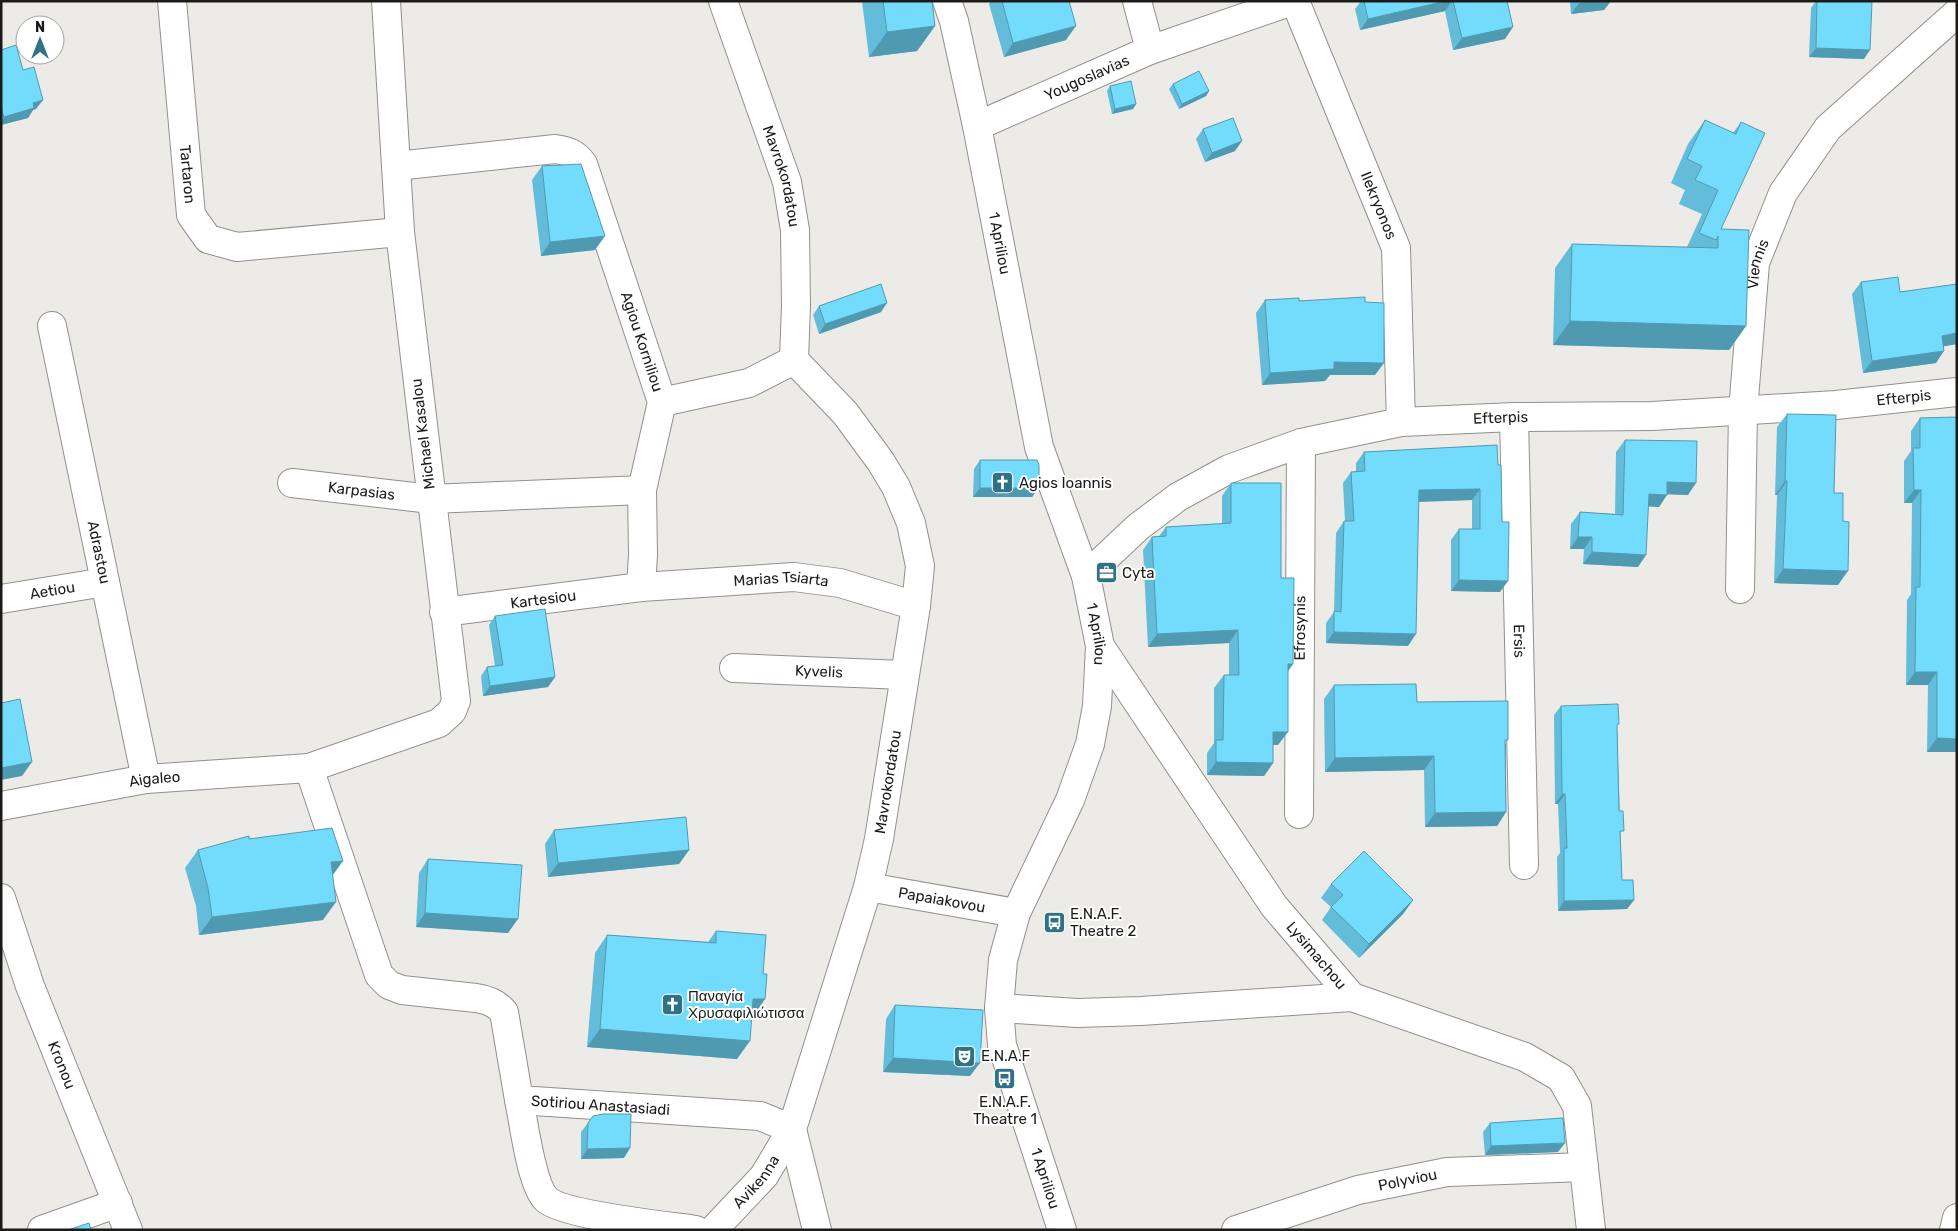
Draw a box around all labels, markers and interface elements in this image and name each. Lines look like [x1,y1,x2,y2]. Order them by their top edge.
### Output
north arrow [15,15,65,65]
text: N [35,19,45,36]
street label: Yougoslavias [1042,51,1132,104]
street label: Mavrokordatou [759,123,803,228]
street label: Tartaron [176,144,199,204]
street label: Ilekryonos [1357,169,1401,242]
street label: 1 Apriliou [985,211,1014,276]
street label: Viennis [1744,236,1773,290]
street label: Agiou Korniliou [617,289,667,394]
street label: Michael Kasalou [407,378,439,490]
street label: Efterpis [1876,386,1932,410]
street label: Efterpis [1473,408,1528,428]
church icon: Agios Ioannis [991,471,1015,495]
place label: Agios Ioannis [1019,474,1112,492]
street label: Karpasias [327,478,396,504]
street label: Adrastou [84,519,114,585]
office icon: Cyta [1094,561,1118,585]
place label: Cyta [1122,564,1154,582]
street label: Marias Tsiarta [733,568,830,590]
street label: Aetiou [28,578,76,603]
street label: Kartesiou [509,586,577,613]
street label: Efrosynis [1291,595,1309,661]
street label: 1 Apriliou [1083,601,1109,666]
street label: Ersis [1510,624,1528,658]
street label: Kyvelis [795,662,844,681]
street label: Mavrokordatou [871,729,905,835]
street label: Aigaleo [127,768,181,791]
street label: Papaiakovou [897,883,987,916]
place label: E.N.A.F. Theatre 2 [1070,905,1137,940]
bus stop icon: E.N.A.F. Theatre 2 [1042,911,1066,935]
street label: Lysimachou [1283,918,1350,993]
place label: Παναγία Χρυσαφιλιώτισσα [688,987,805,1022]
church icon: Παναγία Χρυσαφιλιώτισσα [660,993,684,1017]
street label: Kronou [44,1039,79,1092]
theatre icon: E.N.A.F [953,1044,977,1068]
place label: E.N.A.F [981,1047,1031,1065]
bus stop icon: E.N.A.F. Theatre 1 [993,1067,1017,1091]
street label: Sotiriou Anastasiadi [531,1092,671,1119]
place label: E.N.A.F. Theatre 1 [973,1093,1037,1128]
street label: 1 Apriliou [1027,1146,1064,1211]
street label: Avikenna [729,1152,783,1212]
street label: Polyviou [1377,1165,1439,1195]

